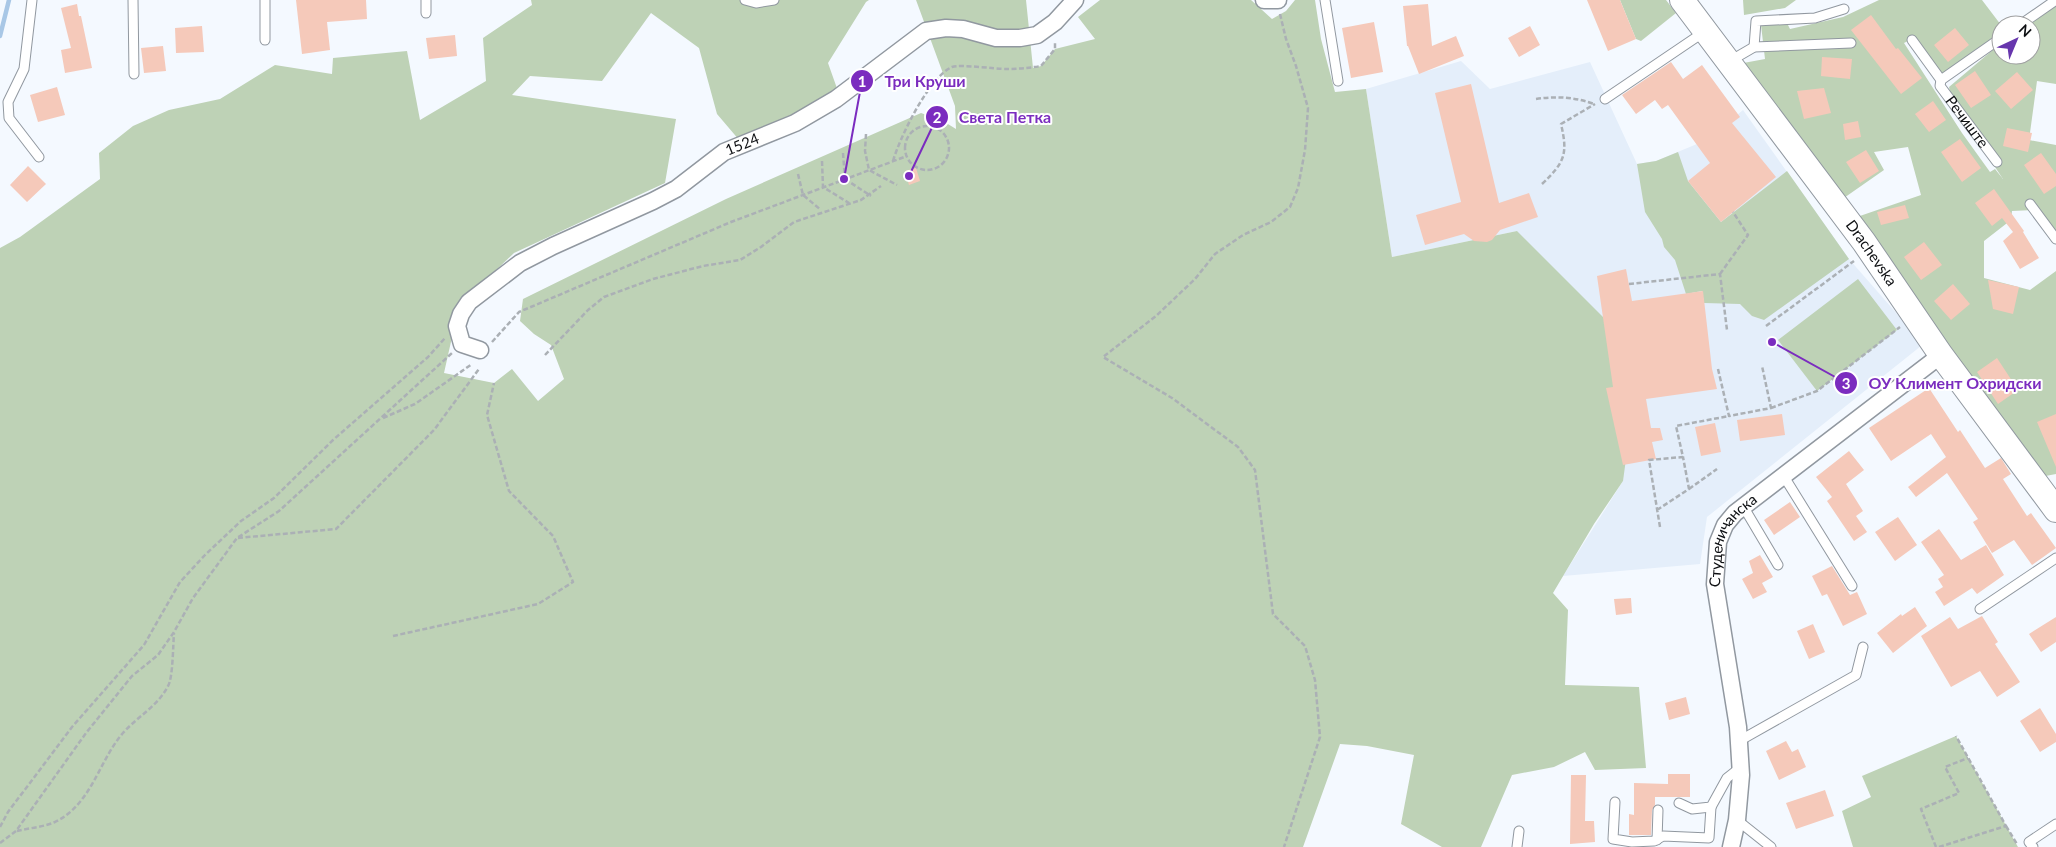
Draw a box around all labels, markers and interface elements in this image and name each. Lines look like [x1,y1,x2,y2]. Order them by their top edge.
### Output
north arrow [1991,15,2041,65]
text: N [2016,20,2035,40]
callout: Три Круши [850,66,976,97]
text: Три Круши [884,71,966,90]
text: 1 [858,72,866,90]
street label: Речиште [1942,92,1993,151]
callout: Света Петка [924,102,1062,133]
text: Света Петка [959,107,1051,126]
text: 2 [933,108,942,126]
street label: 1524 [722,129,762,159]
street label: Drachevska [1843,216,1901,289]
callout: ОУ Климент Охридски [1834,368,2052,399]
text: ОУ Климент Охридски [1868,373,2042,392]
text: 3 [1842,374,1850,392]
street label: Студеничанска [1705,490,1760,588]

